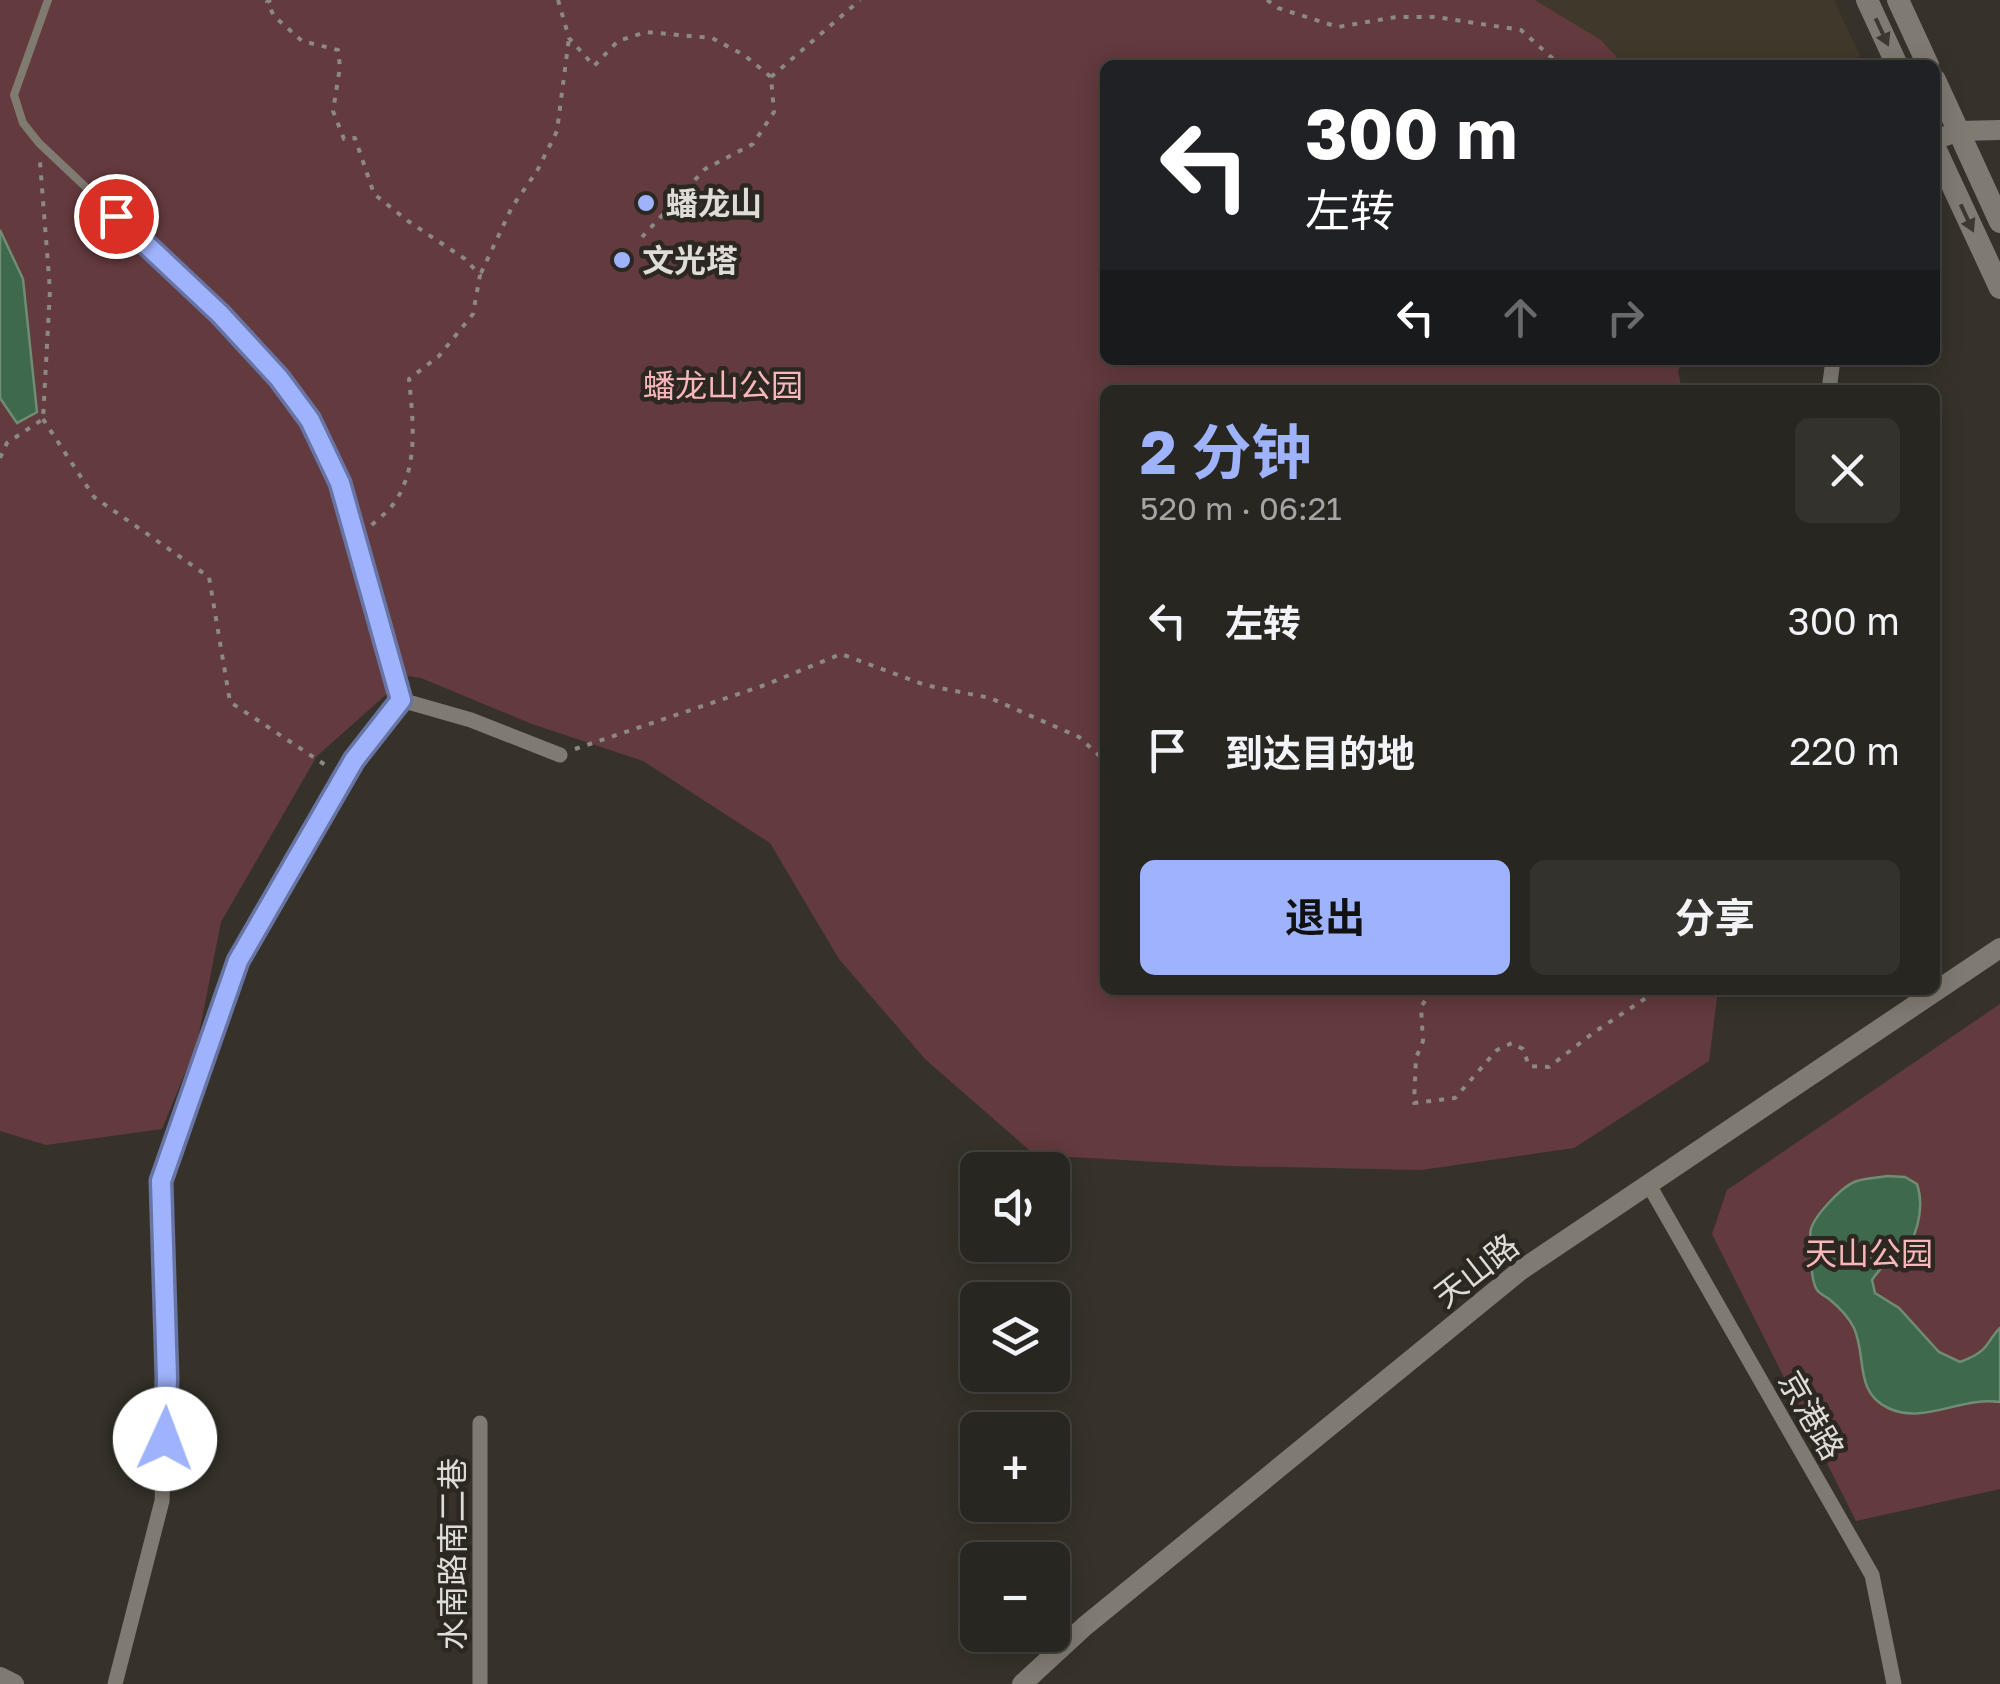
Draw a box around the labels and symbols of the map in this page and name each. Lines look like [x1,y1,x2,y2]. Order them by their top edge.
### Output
one-way arrow [1873,18,1890,47]
pin [74,174,159,259]
place label: 蟠龙山 [666,184,762,222]
marker: 蟠龙山 [635,192,657,214]
one-way arrow [1959,204,1976,233]
place label: 文光塔 [642,241,738,279]
marker: 文光塔 [611,249,633,271]
park label: 蟠龙山公园 [643,366,803,404]
street label: 天山路 [1426,1225,1526,1315]
park label: 天山公园 [1805,1234,1933,1272]
street label: 京港路 [1772,1364,1852,1466]
position arrow [113,1387,217,1491]
street label: 水南路南二巷 [433,1458,471,1650]

